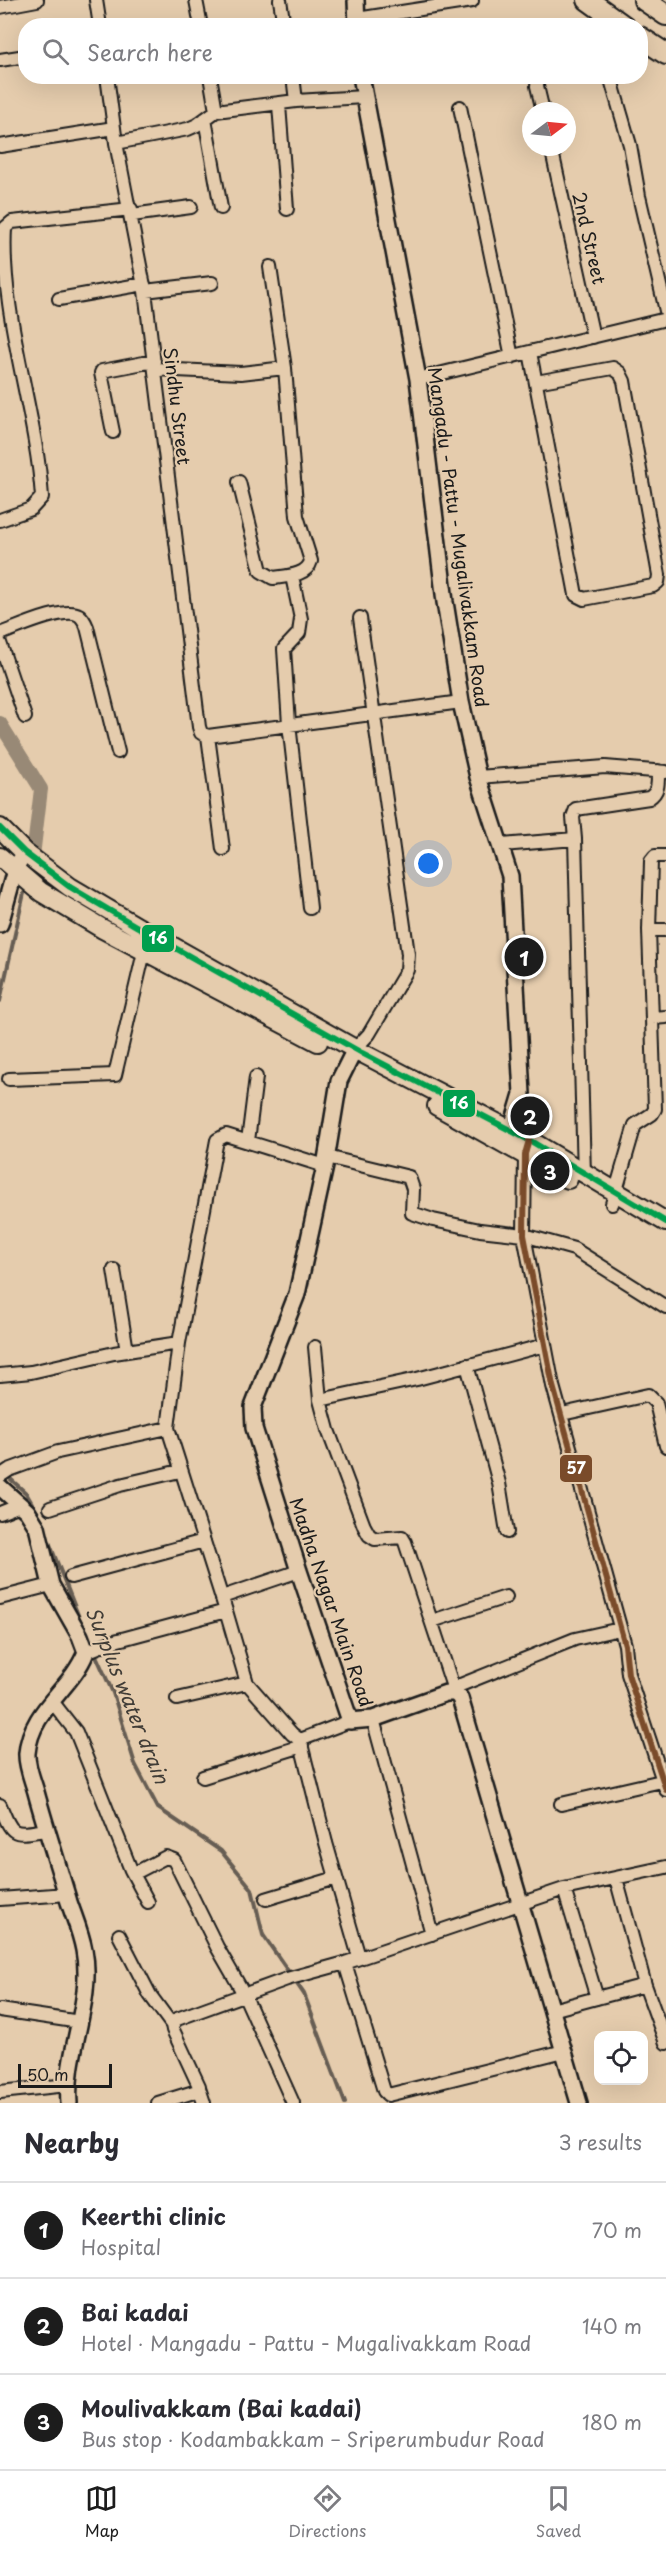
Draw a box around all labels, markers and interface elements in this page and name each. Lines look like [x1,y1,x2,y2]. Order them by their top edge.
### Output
search box [18,18,648,84]
icon: search [39,35,72,68]
text: Search here [87,35,213,68]
north arrow [522,102,576,156]
street label: 2nd Street [566,189,614,287]
street label: Sindhu Street [157,346,199,466]
street label: Mangadu - Pattu - Mugalivakkam Road [422,365,496,709]
your location [414,849,443,878]
line badge: 16 [141,924,175,953]
text: 16 [149,925,167,949]
pin: 1 [504,934,544,980]
line badge: 16 [442,1089,476,1118]
text: 16 [450,1090,468,1114]
pin: 2 [510,1094,550,1138]
pin: 3 [530,1148,570,1194]
line badge: 57 [559,1454,593,1483]
text: 57 [566,1455,586,1479]
street label: Madha Nagar Main Road [283,1494,381,1710]
water label: Surplus water drain [79,1602,178,1789]
map controls [594,2031,648,2085]
button: locate [594,2031,648,2085]
scale bar [18,2061,112,2088]
text: 50 m [27,2062,68,2086]
text: Nearby [24,2123,119,2162]
text: 3 results [559,2127,642,2157]
text: Keerthi clinic [81,2199,226,2232]
text: 1 [39,2215,48,2245]
text: 70 m [592,2215,642,2245]
text: Hospital [81,2232,161,2262]
text: Bai kadai [81,2295,189,2328]
text: 2 [36,2311,51,2341]
text: 140 m [582,2311,642,2341]
text: Hotel · Mangadu - Pattu - Mugalivakkam Road [81,2328,532,2358]
text: Moulivakkam (Bai kadai) [81,2391,362,2424]
text: 3 [37,2407,50,2437]
text: 180 m [582,2407,642,2437]
text: Bus stop · Kodambakkam – Sriperumbudur Road [81,2424,545,2454]
tab: Map [85,2482,119,2542]
tab: Directions [288,2482,366,2542]
tab: Saved [536,2482,581,2542]

